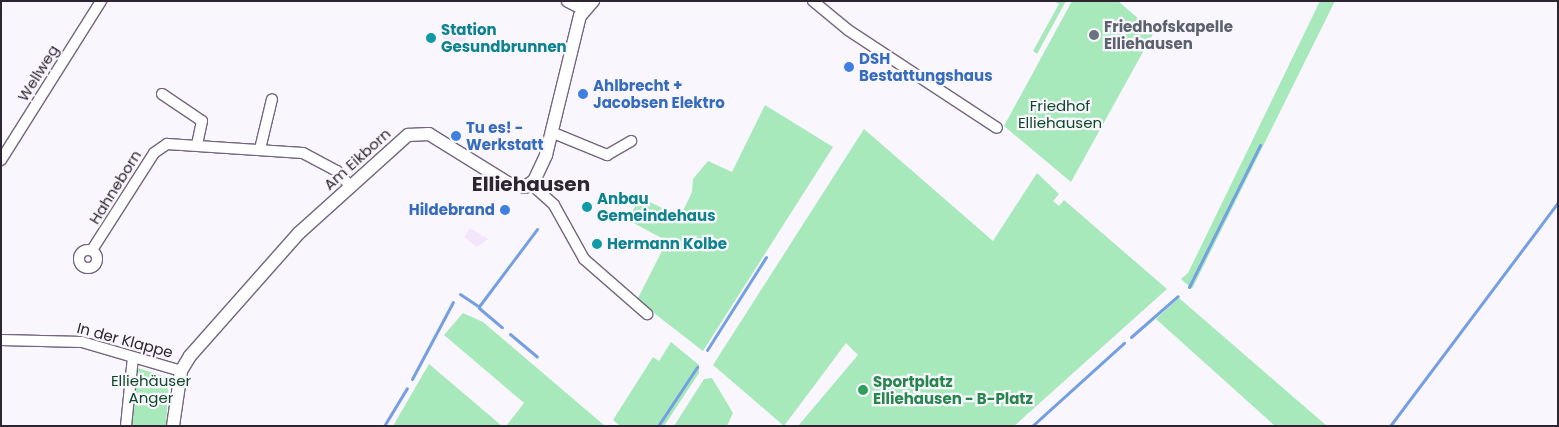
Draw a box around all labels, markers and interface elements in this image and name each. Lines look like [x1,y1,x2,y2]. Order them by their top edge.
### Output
place label: Friedhofskapelle Elliehausen [1104,17,1233,52]
place label: Station Gesundbrunnen [441,20,567,55]
marker: Friedhofskapelle Elliehausen [1088,29,1100,41]
marker: Station Gesundbrunnen [425,32,437,44]
street label: Wellweg [14,41,62,105]
place label: DSH Bestattungshaus [859,49,992,84]
marker: DSH Bestattungshaus [843,61,855,73]
place label: Ahlbrecht + Jacobsen Elektro [593,76,725,111]
marker: Ahlbrecht + Jacobsen Elektro [577,88,589,100]
park label: Friedhof Elliehausen [1018,96,1102,131]
place label: Tu es! - Werkstatt [466,118,544,153]
street label: Am Eikborn [320,124,394,194]
marker: Tu es! - Werkstatt [450,130,462,142]
street label: Hahneborn [85,147,145,227]
district label: Elliehausen [472,172,590,196]
place label: Anbau Gemeindehaus [597,189,716,224]
place label: Hildebrand [409,201,495,219]
marker: Anbau Gemeindehaus [581,201,593,213]
marker: Hildebrand [499,204,511,216]
place label: Hermann Kolbe [607,235,727,253]
marker: Hermann Kolbe [591,238,603,250]
street label: In der Klappe [75,319,175,361]
park label: Elliehäuser Anger [111,371,191,406]
place label: Sportplatz Elliehausen - B-Platz [873,372,1033,407]
marker: Sportplatz Elliehausen - B-Platz [857,384,869,396]

